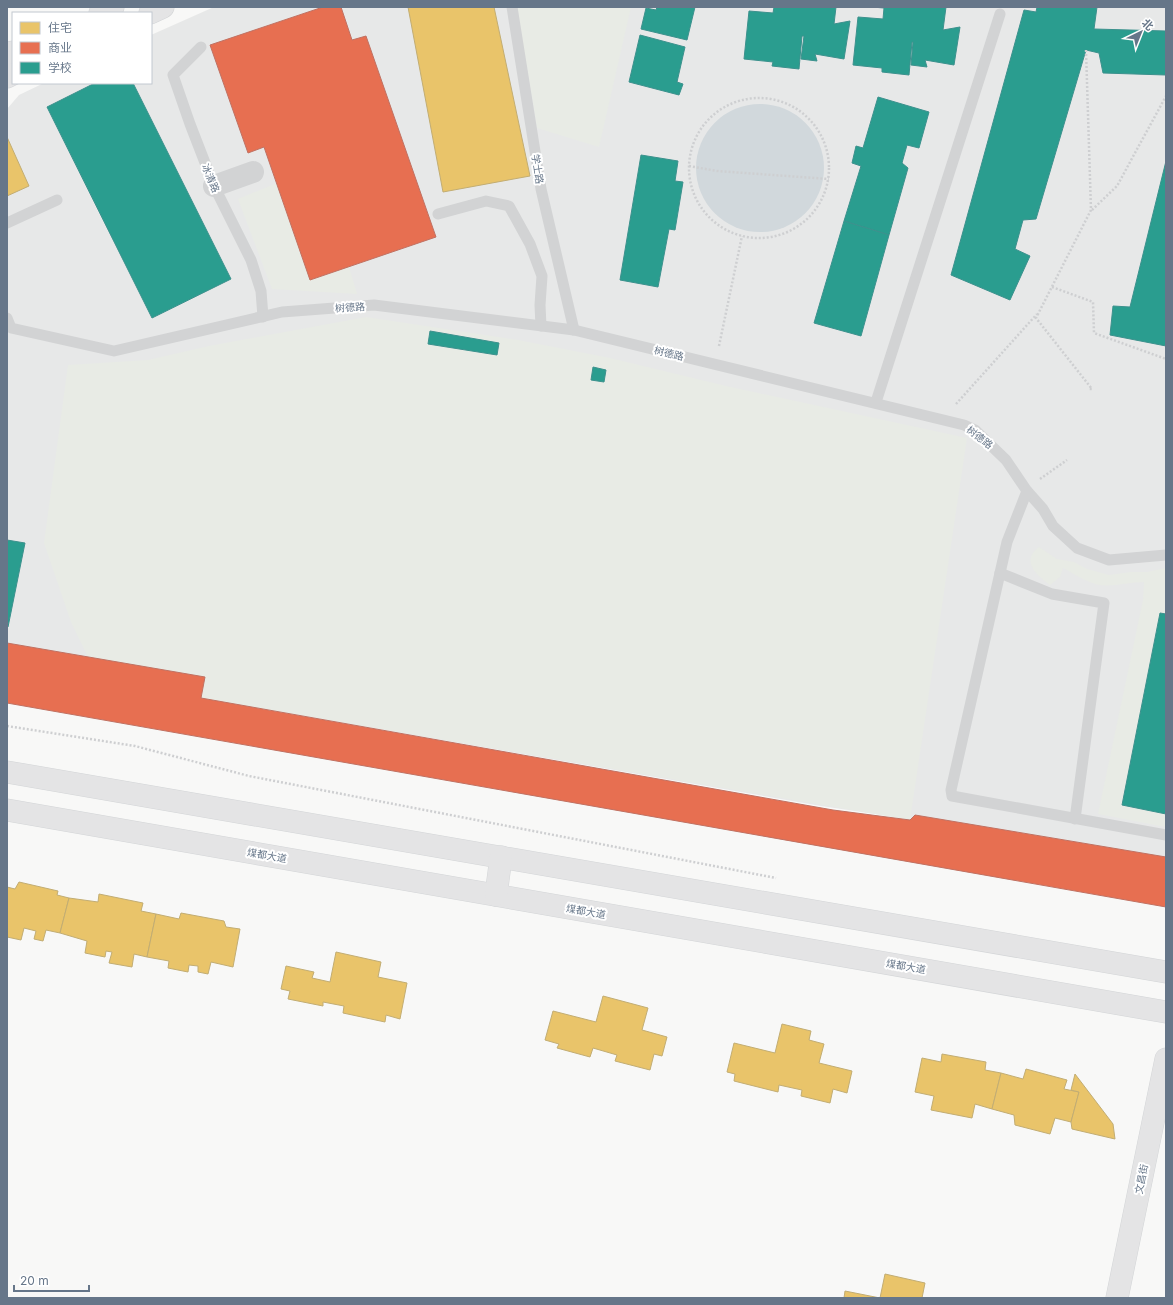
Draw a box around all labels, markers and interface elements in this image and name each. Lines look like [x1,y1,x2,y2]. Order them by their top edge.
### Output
legend [12,12,152,84]
north arrow [1121,12,1161,52]
text: 北 [1139,16,1157,34]
text: 住宅 [48,20,72,35]
text: 商业 [48,40,72,55]
text: 学校 [48,60,72,75]
street label: 学士路 [530,153,546,185]
street label: 冰清路 [200,162,222,194]
street label: 树德路 [335,300,365,314]
street label: 树德路 [653,344,685,362]
street label: 树德路 [964,423,996,451]
street label: 煤都大道 [246,846,288,864]
street label: 煤都大道 [565,902,607,920]
street label: 煤都大道 [885,957,927,975]
street label: 文昌街 [1132,1163,1150,1195]
scale bar [14,1267,89,1293]
text: 20 m [20,1273,49,1288]

